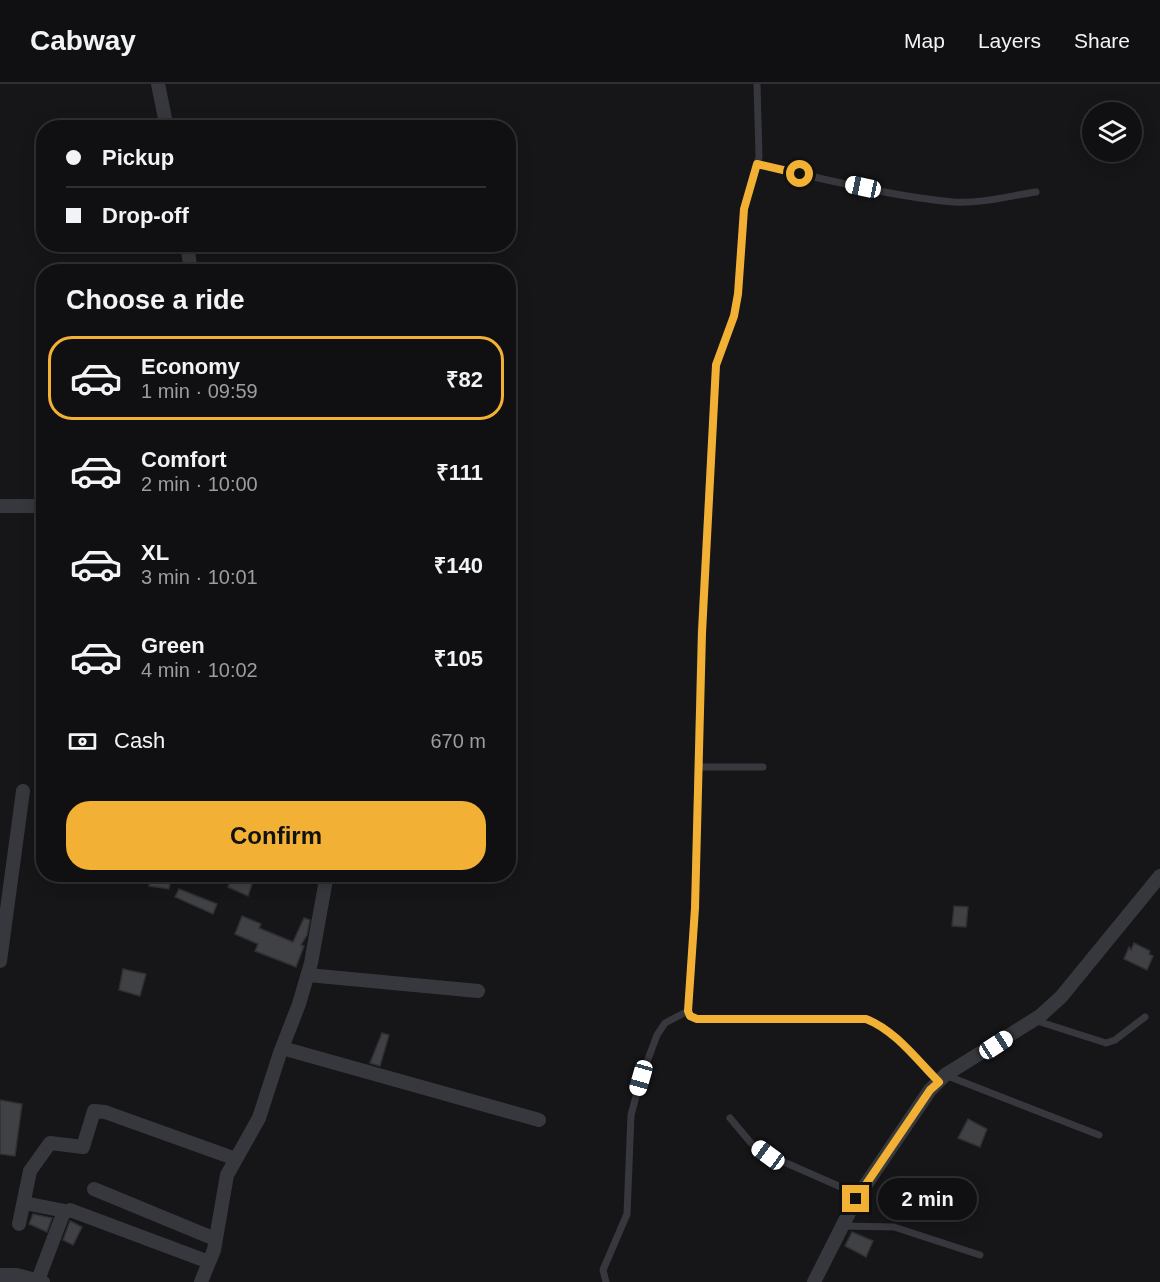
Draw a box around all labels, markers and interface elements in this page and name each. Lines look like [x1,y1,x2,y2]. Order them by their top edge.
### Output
text: Cabway [30,25,136,56]
text: Map [904,29,945,52]
text: Layers [978,29,1041,52]
text: Share [1074,29,1130,52]
map controls [1082,102,1142,162]
button: layers [1082,102,1142,162]
text: Pickup [102,145,174,170]
route start [786,160,813,187]
car [844,174,882,200]
text: Drop-off [102,203,189,228]
text: Choose a ride [66,285,245,315]
icon: car [69,351,123,405]
text: Economy [141,354,240,379]
text: ₹82 [446,367,483,392]
text: 1 min · 09:59 [141,380,258,402]
icon: car [69,444,123,498]
text: Comfort [141,447,227,472]
text: ₹111 [436,460,483,485]
text: 2 min · 10:00 [141,473,258,495]
icon: car [69,537,123,591]
text: XL [141,540,169,565]
text: ₹140 [434,553,483,578]
text: 3 min · 10:01 [141,566,258,588]
icon: car [69,630,123,684]
text: Green [141,633,205,658]
text: ₹105 [434,646,483,671]
text: 4 min · 10:02 [141,659,258,681]
icon: cash [66,725,99,758]
text: Cash [114,728,165,753]
text: 670 m [430,730,486,752]
button: Confirm [66,801,486,870]
car [976,1028,1016,1062]
car [627,1058,655,1098]
car [748,1137,788,1173]
callout: 2 min [877,1178,976,1220]
route end [842,1185,869,1212]
text: 2 min [901,1188,954,1210]

